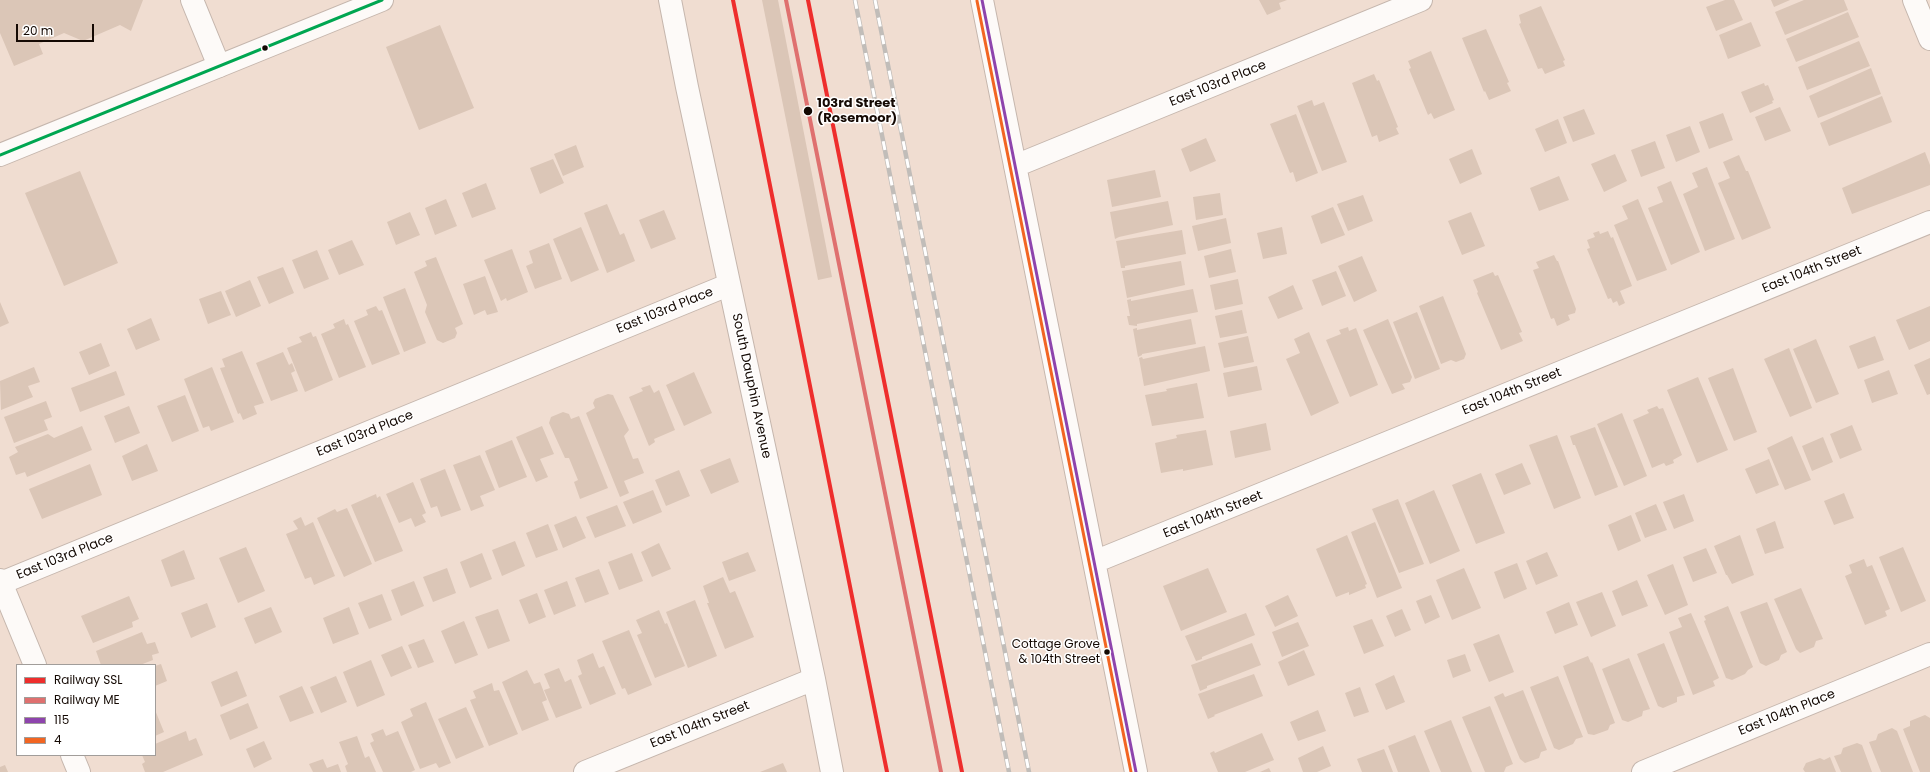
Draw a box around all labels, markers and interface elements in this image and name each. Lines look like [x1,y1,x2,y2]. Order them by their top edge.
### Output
scale bar [18,16,96,42]
text: 20 m [23,22,53,39]
unlabelled marker [260,43,270,53]
street label: East 103rd Place [1167,57,1269,111]
place label: 103rd Street (Rosemoor) [817,96,897,127]
marker: 103rd Street (Rosemoor) [802,105,814,117]
street label: East 104th Street [1760,243,1864,297]
street label: East 103rd Place [614,284,716,338]
street label: South Dauphin Avenue [728,312,774,460]
street label: East 104th Street [1460,365,1564,419]
street label: East 103rd Place [314,407,416,461]
street label: East 104th Street [1161,488,1265,542]
street label: East 103rd Place [14,530,116,584]
place label: Cottage Grove & 104th Street [1012,638,1100,666]
marker: Cottage Grove & 104th Street [1102,647,1112,657]
legend [16,664,156,756]
text: Railway SSL [54,671,123,688]
street label: East 104th Place [1736,686,1838,740]
text: Railway ME [54,691,120,708]
street label: East 104th Street [648,698,752,752]
text: 115 [54,711,69,728]
text: 4 [54,731,62,748]

